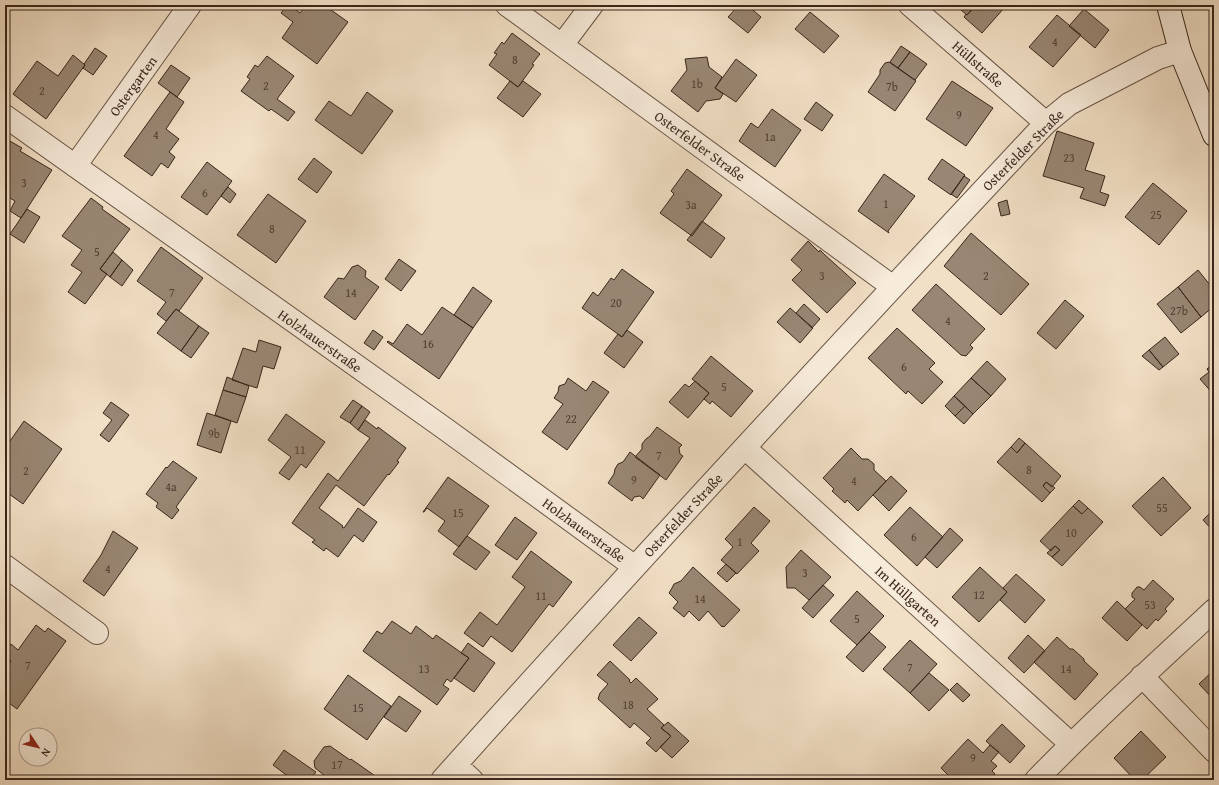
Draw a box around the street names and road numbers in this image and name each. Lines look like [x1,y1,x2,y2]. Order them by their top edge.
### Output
street label: Hüllstraße [948,36,1008,92]
street label: Ostergarten [104,52,162,120]
street label: Osterfelder Straße [978,104,1069,195]
street label: Osterfelder Straße [650,106,750,186]
street label: Holzhauerstraße [274,305,366,378]
street label: Osterfelder Straße [639,468,727,561]
street label: Holzhauerstraße [538,493,630,567]
street label: Im Hüllgarten [871,561,945,631]

